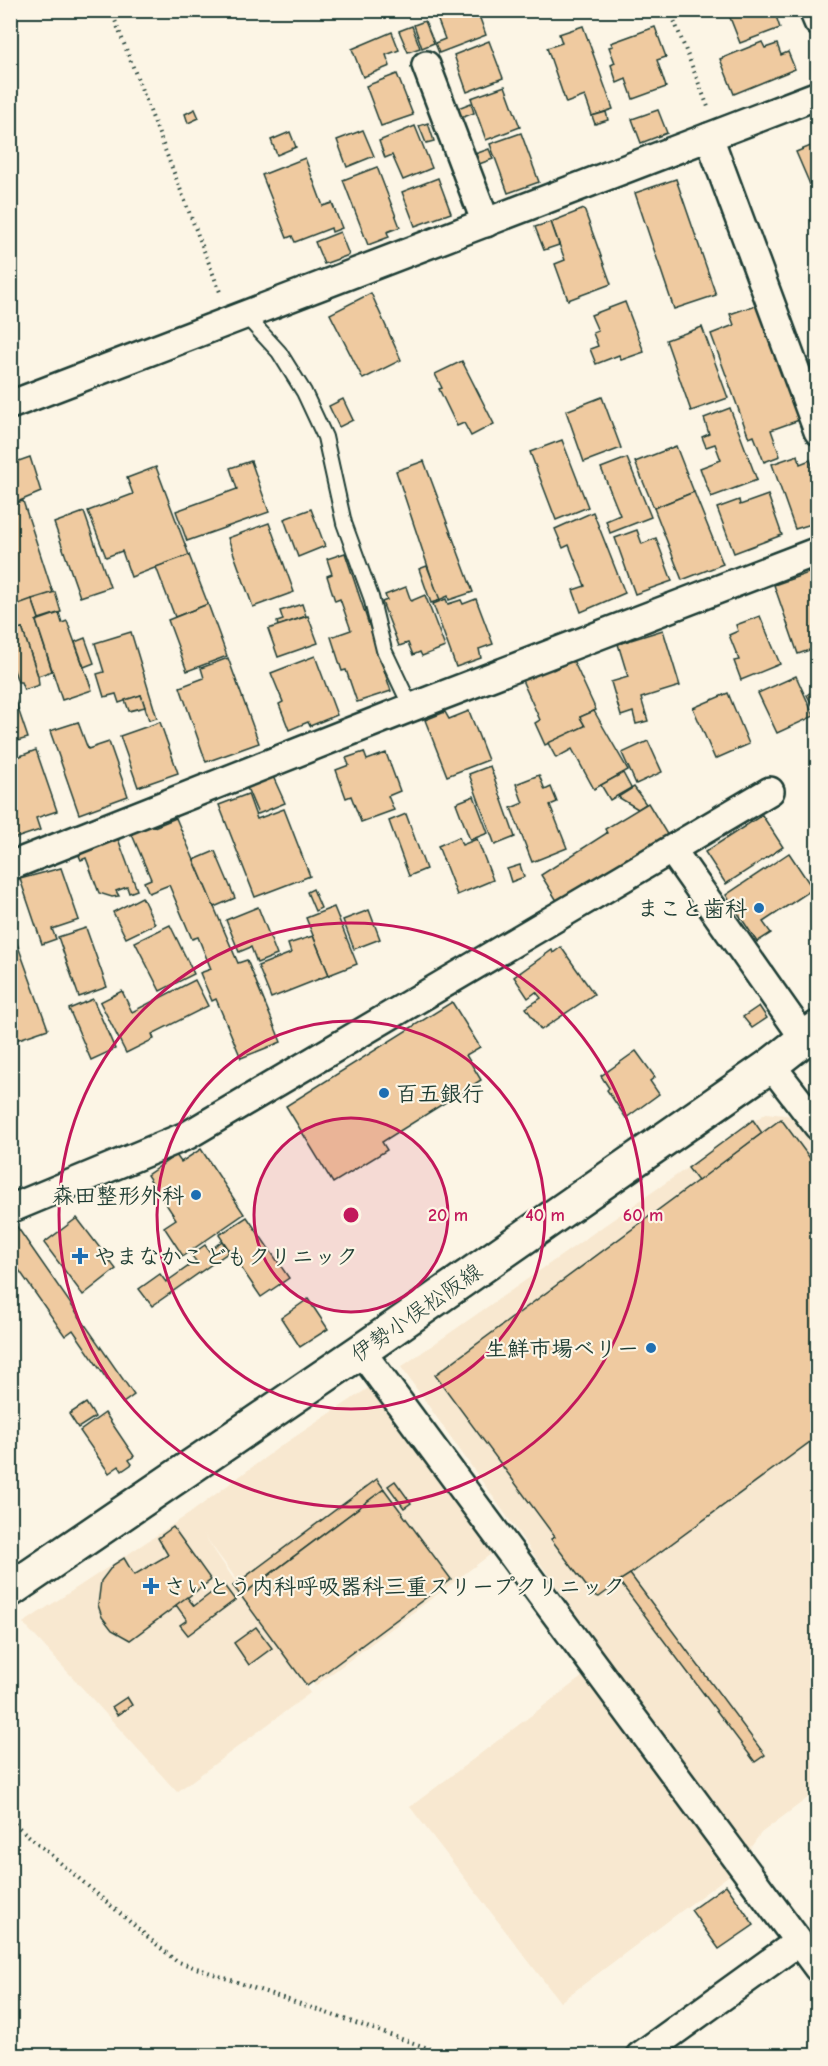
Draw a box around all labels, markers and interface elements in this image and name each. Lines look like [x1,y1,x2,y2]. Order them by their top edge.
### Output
place label: まこと歯科 [637,896,747,922]
marker: まこと歯科 [752,901,766,915]
place label: 百五銀行 [396,1081,484,1107]
marker: 百五銀行 [377,1086,391,1100]
place label: 森田整形外科 [52,1183,184,1209]
marker: 森田整形外科 [189,1188,203,1202]
centre of rings [341,1205,361,1225]
text: 20 m [428,1205,468,1226]
text: 40 m [525,1205,565,1226]
text: 60 m [623,1205,663,1226]
place label: やまなかこどもクリニック [94,1244,358,1270]
marker: やまなかこどもクリニック [71,1247,89,1265]
street label: 伊勢小俣松阪線 [346,1258,487,1368]
place label: 生鮮市場ベリー [485,1336,639,1362]
marker: 生鮮市場ベリー [644,1341,658,1355]
place label: さいとう内科呼吸器科三重スリープクリニック [164,1574,625,1600]
marker: さいとう内科呼吸器科三重スリープクリニック [142,1577,160,1595]

